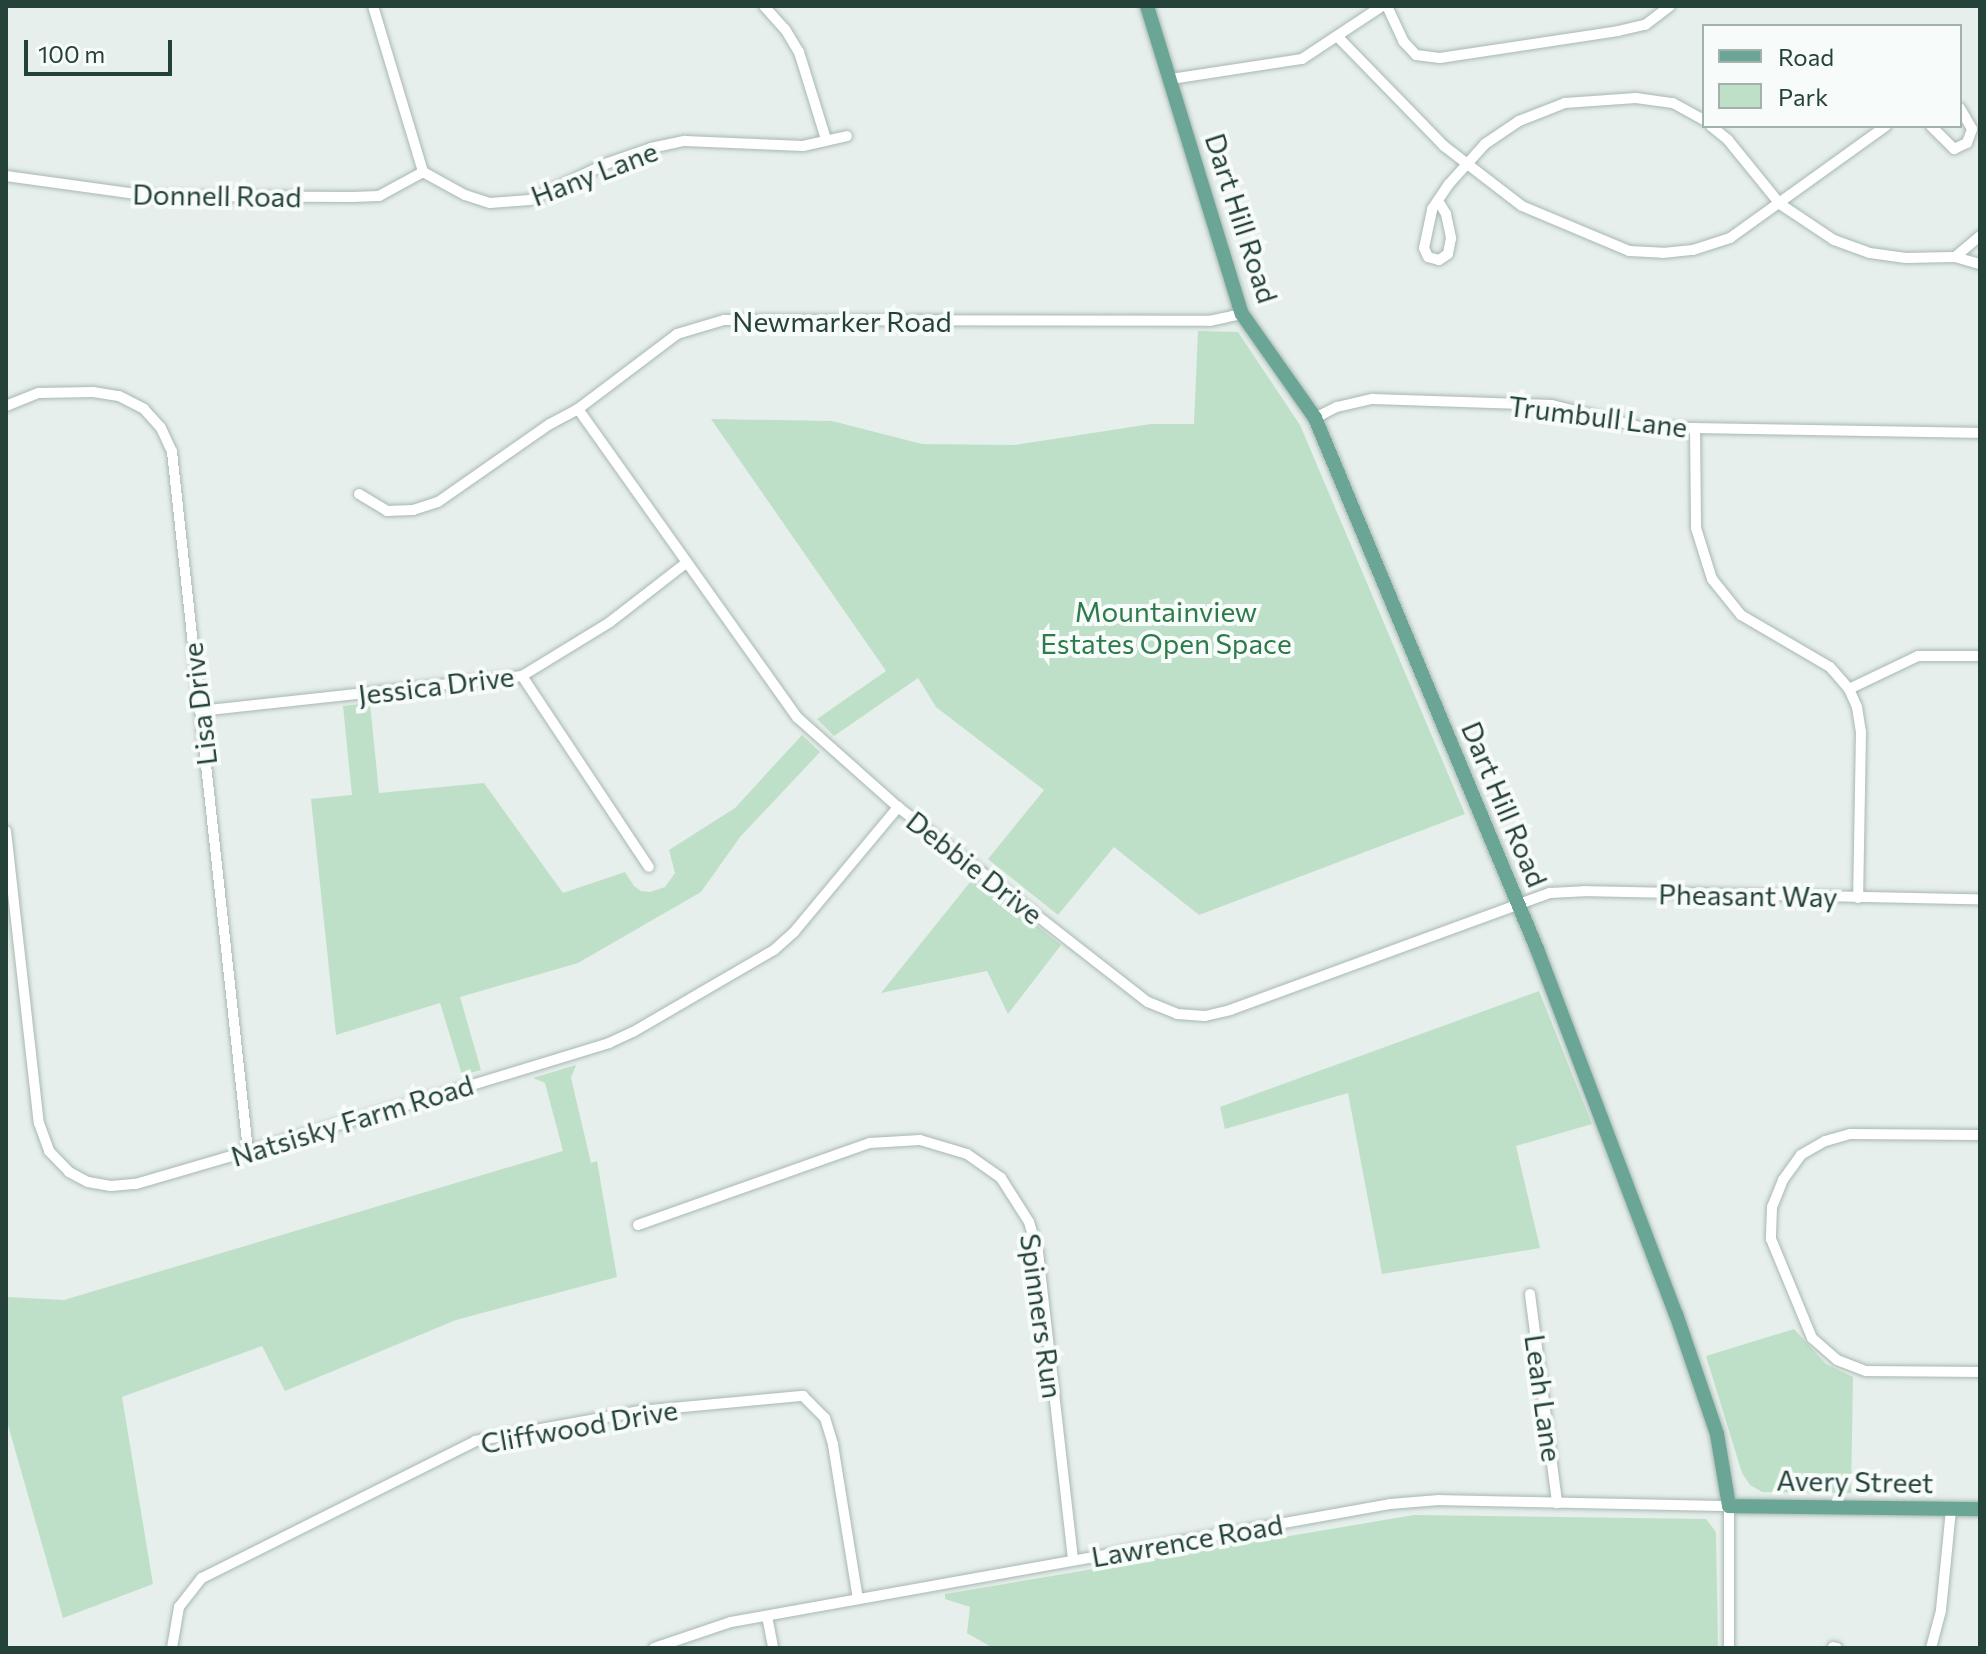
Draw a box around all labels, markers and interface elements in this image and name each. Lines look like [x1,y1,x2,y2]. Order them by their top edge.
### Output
scale bar [28,24,176,74]
legend [1702,24,1962,128]
text: 100 m [38,39,105,68]
text: Road [1778,42,1834,71]
text: Park [1778,82,1828,111]
street label: Dart Hill Road [1199,129,1285,307]
street label: Hany Lane [526,134,662,212]
street label: Donnell Road [132,177,302,213]
street label: Newmarker Road [732,304,952,338]
street label: Trumbull Lane [1507,388,1689,444]
park label: Mountainview Estates Open Space [1040,594,1292,660]
street label: Lisa Drive [175,641,223,767]
street label: Jessica Drive [356,659,516,711]
street label: Dart Hill Road [1455,716,1555,892]
street label: Debbie Drive [900,803,1050,931]
street label: Pheasant Way [1658,877,1838,913]
street label: Natsisky Farm Road [227,1067,477,1173]
street label: Spinners Run [1014,1231,1070,1401]
street label: Leah Lane [1518,1332,1570,1464]
street label: Cliffwood Drive [478,1392,680,1460]
street label: Avery Street [1776,1463,1934,1499]
street label: Lawrence Road [1089,1507,1285,1573]

